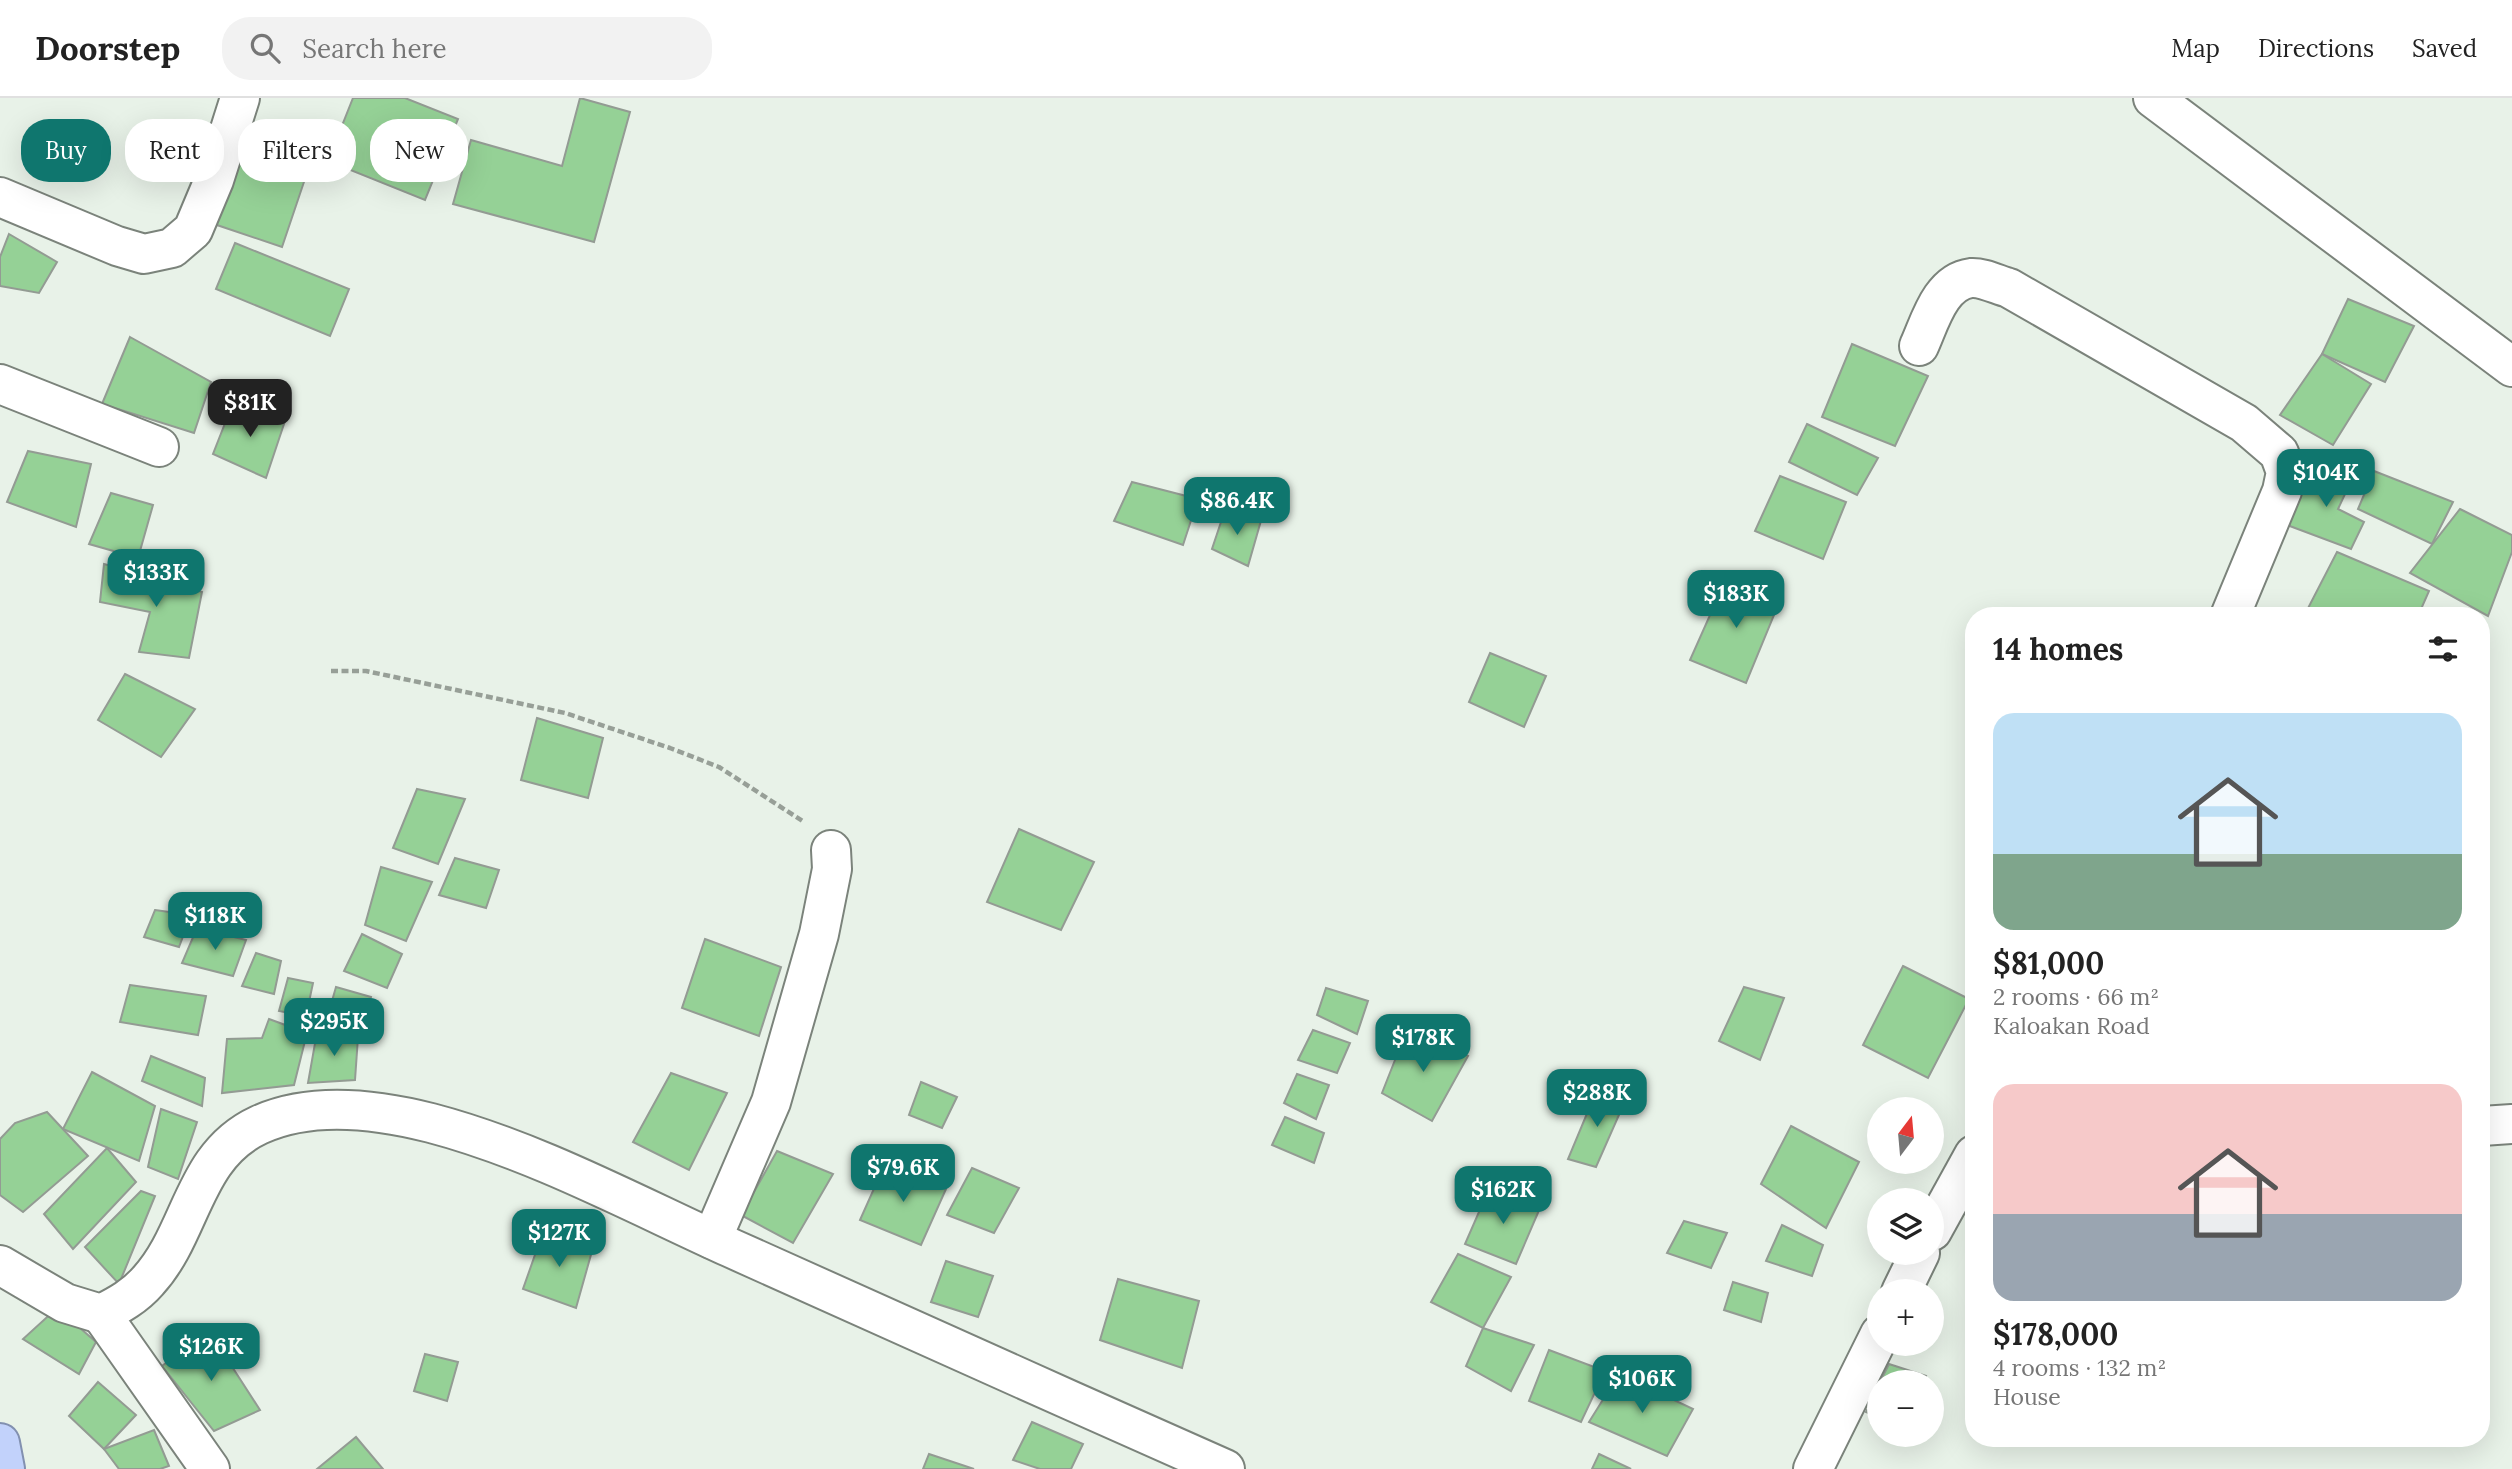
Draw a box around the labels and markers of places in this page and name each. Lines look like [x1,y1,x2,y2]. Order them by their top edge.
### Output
pin: $81K [209,380,291,439]
pin: $104K [2277,450,2375,509]
pin: $86.4K [1180,478,1294,537]
pin: $133K [107,550,205,609]
pin: $183K [1687,570,1785,630]
pin: $118K [166,892,264,952]
pin: $295K [285,998,383,1058]
pin: $178K [1374,1014,1472,1074]
pin: $288K [1548,1070,1646,1129]
pin: $79.6K [846,1144,960,1204]
pin: $162K [1454,1166,1552,1226]
pin: $127K [510,1210,608,1269]
pin: $126K [162,1324,260,1383]
pin: $106K [1593,1356,1691,1415]

